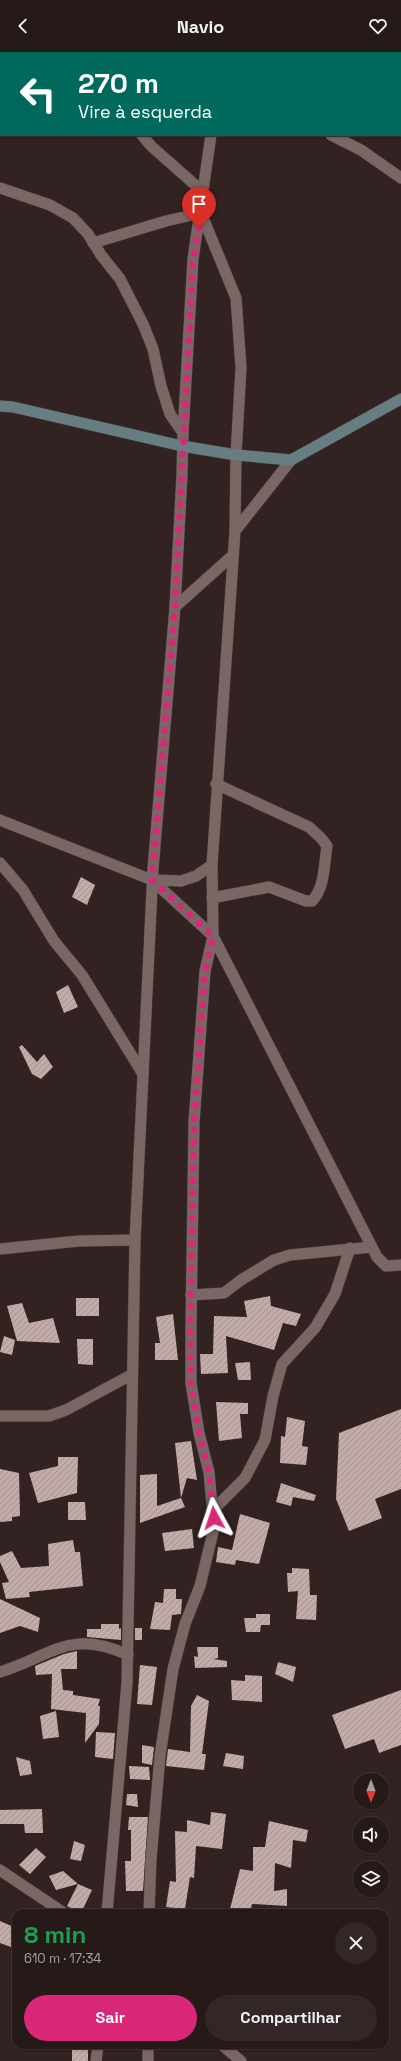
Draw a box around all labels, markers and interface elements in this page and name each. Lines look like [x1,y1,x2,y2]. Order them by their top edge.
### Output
icon: back [12,15,34,37]
text: Navio [177,15,224,38]
icon: heart [367,15,389,37]
text: 270 m [78,65,159,101]
icon: left [12,68,64,120]
text: Vire à esquerda [78,100,212,123]
pin [182,187,216,228]
icon: arrive [188,193,210,215]
position arrow [193,1497,235,1539]
north arrow [353,1773,389,1809]
map controls [353,1773,389,1897]
button: sound [353,1817,389,1853]
button: layers [353,1861,389,1897]
text: 8 min [24,1919,86,1950]
button: close [335,1922,377,1964]
text: 610 m · 17:34 [24,1950,101,1967]
button: Sair [24,1995,197,2041]
button: Compartilhar [205,1995,377,2041]

